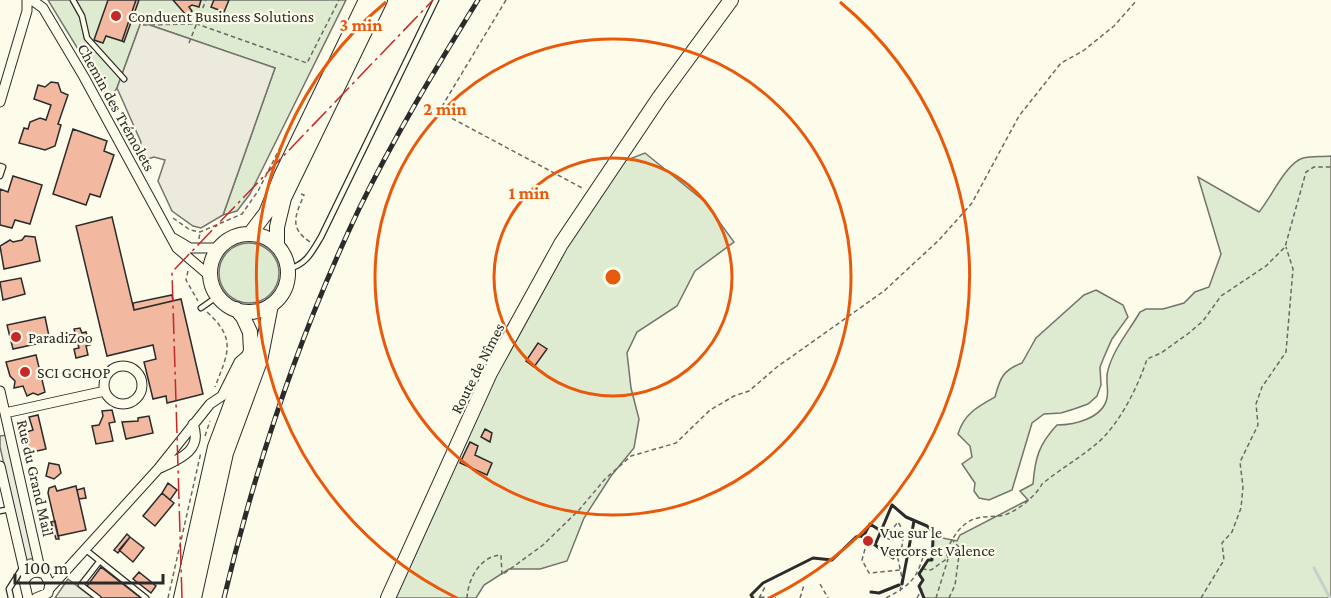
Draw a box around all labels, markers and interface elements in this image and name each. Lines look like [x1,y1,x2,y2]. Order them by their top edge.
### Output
place label: Conduent Business Solutions [128,8,314,25]
marker: Conduent Business Solutions [109,9,123,23]
text: 3 min [339,15,383,35]
street label: Chemin des Trémolets [74,41,159,174]
text: 2 min [423,99,467,119]
text: 1 min [509,183,550,203]
centre of rings [603,267,623,287]
street label: Route de Nîmes [447,320,508,416]
place label: ParadiZoo [28,329,93,346]
marker: ParadiZoo [9,330,23,344]
place label: SCI GCHOP [37,364,111,381]
marker: SCI GCHOP [18,365,32,379]
street label: Rue du Grand Mail [14,418,57,538]
place label: Vue sur le Vercors et Valence [880,524,995,559]
marker: Vue sur le Vercors et Valence [861,534,875,548]
scale bar [15,547,164,585]
text: 100 m [24,558,69,578]

